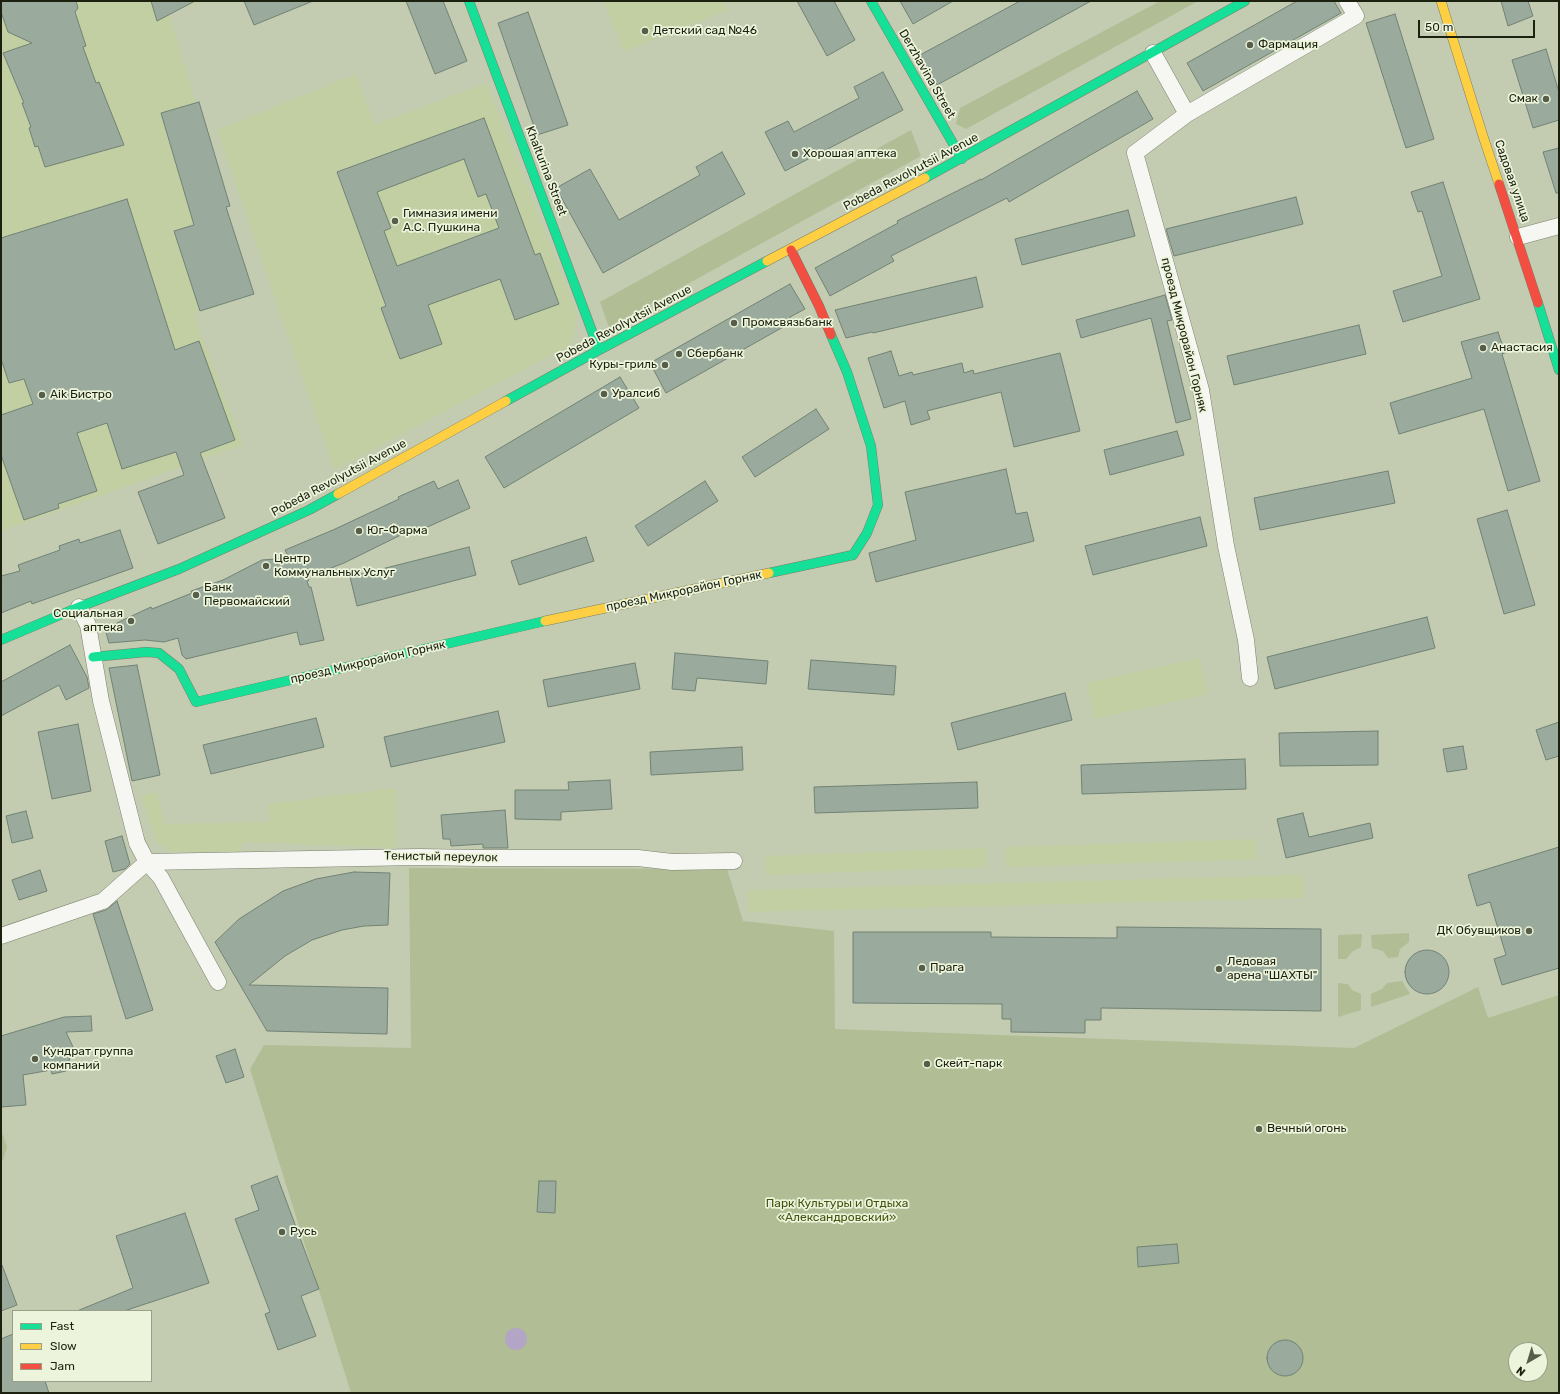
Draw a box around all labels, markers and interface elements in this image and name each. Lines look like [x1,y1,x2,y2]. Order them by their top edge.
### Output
scale bar [1420,12,1537,38]
text: 50 m [1425,20,1453,34]
place label: Детский сад №46 [653,24,757,38]
marker: Детский сад №46 [640,26,650,36]
street label: Derzhavina Street [896,27,958,121]
place label: Фармация [1258,38,1318,52]
marker: Фармация [1245,40,1255,50]
place label: Смак [1509,92,1538,106]
marker: Смак [1541,94,1551,104]
street label: Khalturina Street [522,124,570,218]
street label: Pobeda Revolyutsii Avenue [841,130,981,214]
street label: Садовая улица [1491,138,1533,224]
place label: Хорошая аптека [803,147,897,161]
marker: Хорошая аптека [790,149,800,159]
place label: Гимназия имени А.С. Пушкина [403,207,497,235]
marker: Гимназия имени А.С. Пушкина [390,216,400,226]
street label: проезд Микрорайон Горняк [1158,256,1210,414]
street label: Pobeda Revolyutsii Avenue [554,282,694,366]
place label: Промсвязьбанк [742,316,832,330]
marker: Промсвязьбанк [729,318,739,328]
place label: Анастасия [1491,341,1553,355]
marker: Анастасия [1478,343,1488,353]
place label: Сбербанк [687,347,743,361]
marker: Сбербанк [674,349,684,359]
place label: Куры-гриль [589,358,657,372]
marker: Куры-гриль [660,360,670,370]
place label: Уралсиб [612,387,660,401]
place label: Aik Бистро [50,388,112,402]
marker: Уралсиб [599,389,609,399]
marker: Aik Бистро [37,390,47,400]
street label: Pobeda Revolyutsii Avenue [269,436,409,520]
place label: Юг-Фарма [367,524,428,538]
marker: Юг-Фарма [354,526,364,536]
place label: Центр Коммунальных Услуг [274,552,395,580]
marker: Центр Коммунальных Услуг [261,561,271,571]
street label: проезд Микрорайон Горняк [605,567,763,615]
place label: Банк Первомайский [204,581,290,609]
marker: Банк Первомайский [191,590,201,600]
place label: Социальная аптека [53,607,123,635]
marker: Социальная аптека [126,616,136,626]
street label: проезд Микрорайон Горняк [289,637,447,687]
street label: Тенистый переулок [384,849,498,865]
place label: ДК Обувщиков [1437,924,1521,938]
marker: ДК Обувщиков [1524,926,1534,936]
place label: Ледовая арена "ШАХТЫ" [1227,955,1317,983]
place label: Прага [930,961,964,975]
marker: Прага [917,963,927,973]
marker: Ледовая арена "ШАХТЫ" [1214,964,1224,974]
place label: Кундрат группа компаний [43,1045,133,1073]
marker: Кундрат группа компаний [30,1054,40,1064]
place label: Скейт-парк [935,1057,1002,1071]
marker: Скейт-парк [922,1059,932,1069]
place label: Вечный огонь [1267,1122,1347,1136]
marker: Вечный огонь [1254,1124,1264,1134]
park label: Парк Культуры и Отдыха «Александровский» [766,1197,908,1225]
place label: Русь [290,1225,317,1239]
marker: Русь [277,1227,287,1237]
legend [12,1310,152,1382]
text: Fast [50,1319,74,1333]
text: Slow [50,1339,77,1353]
north arrow [1508,1342,1548,1382]
text: Jam [50,1359,75,1373]
text: N [1514,1364,1528,1379]

